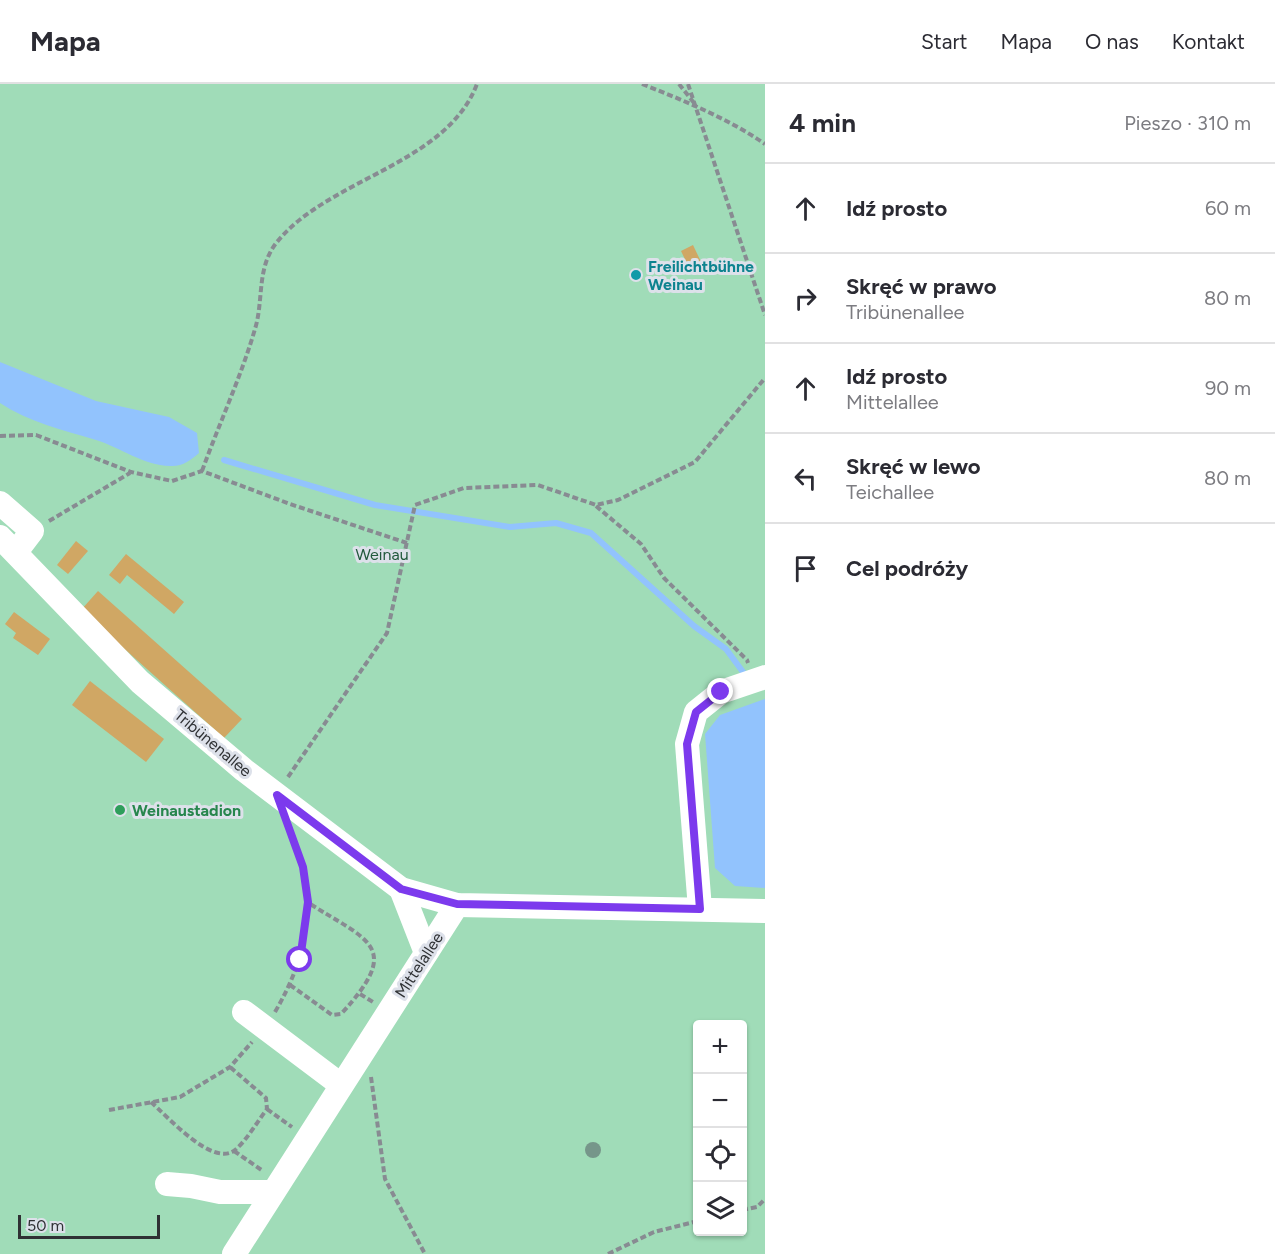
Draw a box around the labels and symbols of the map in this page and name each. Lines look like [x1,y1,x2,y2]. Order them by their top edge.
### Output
place label: Freilichtbühne Weinau [648,257,754,294]
marker: Freilichtbühne Weinau [629,268,643,282]
park label: Weinau [355,545,409,564]
route end [707,678,733,704]
street label: Tribünenallee [171,705,256,781]
place label: Weinaustadion [132,801,241,820]
marker: Weinaustadion [113,803,127,817]
street label: Mittelallee [391,928,447,1001]
route start [286,946,312,972]
scale bar [18,1212,160,1240]

